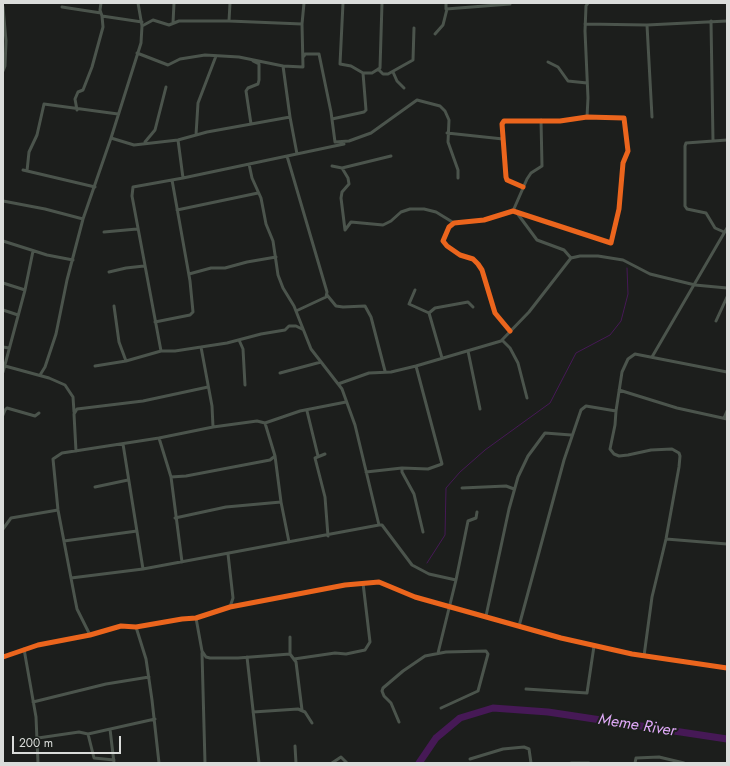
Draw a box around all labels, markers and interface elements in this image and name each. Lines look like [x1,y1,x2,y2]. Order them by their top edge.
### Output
water label: Meme River [597,710,677,742]
scale bar [14,728,123,754]
text: 200 m [19,734,53,752]

